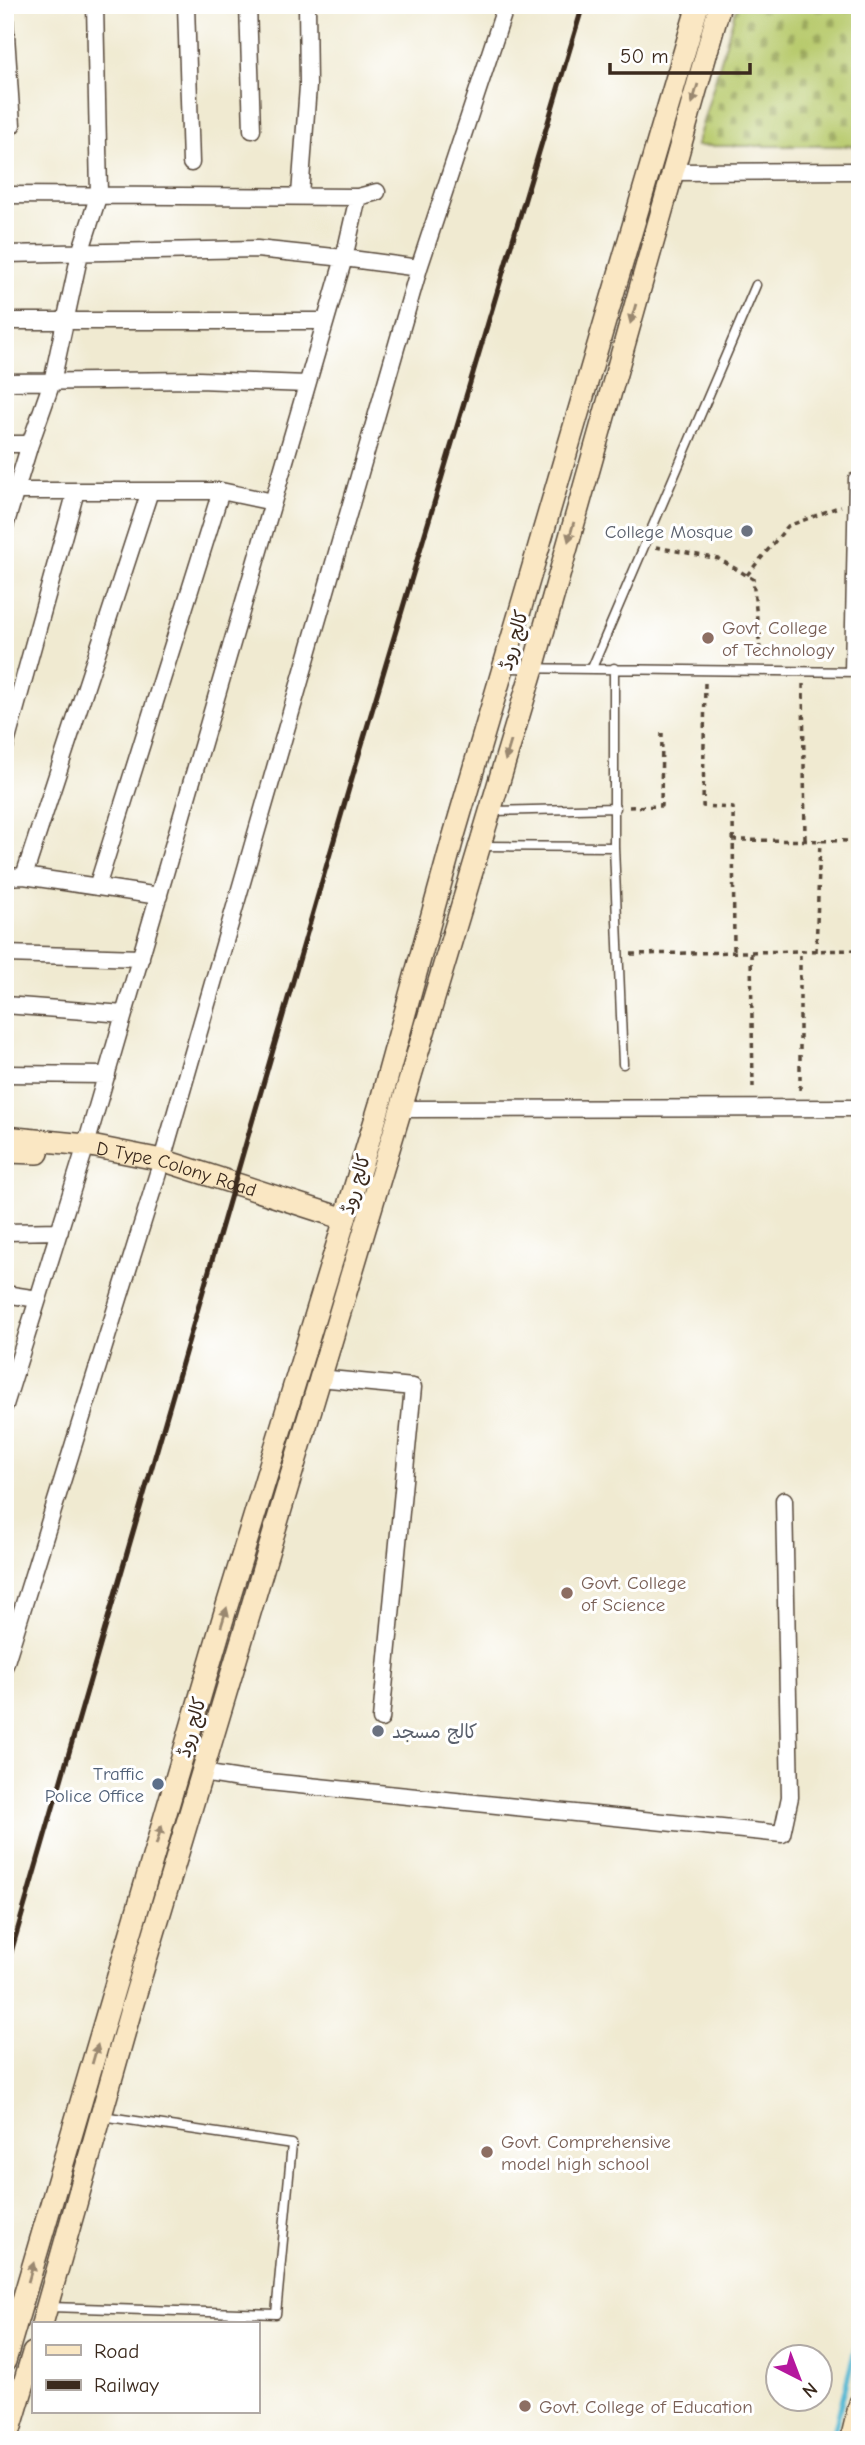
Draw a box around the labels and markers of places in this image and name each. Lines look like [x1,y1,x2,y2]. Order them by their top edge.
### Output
place label: College Mosque [605,521,733,543]
marker: College Mosque [739,523,755,539]
place label: Govt. College of Technology [722,617,835,661]
marker: Govt. College of Technology [700,630,716,646]
place label: Govt. College of Science [581,1572,686,1616]
marker: Govt. College of Science [559,1585,575,1601]
place label: کالج مسجد [392,1721,477,1744]
marker: کالج مسجد [370,1723,386,1739]
place label: Traffic Police Office [45,1763,144,1807]
marker: Traffic Police Office [150,1776,166,1792]
place label: Govt. Comprehensive model high school [501,2131,671,2175]
marker: Govt. Comprehensive model high school [479,2144,495,2160]
place label: Govt. College of Education [539,2396,753,2418]
marker: Govt. College of Education [517,2398,533,2414]

